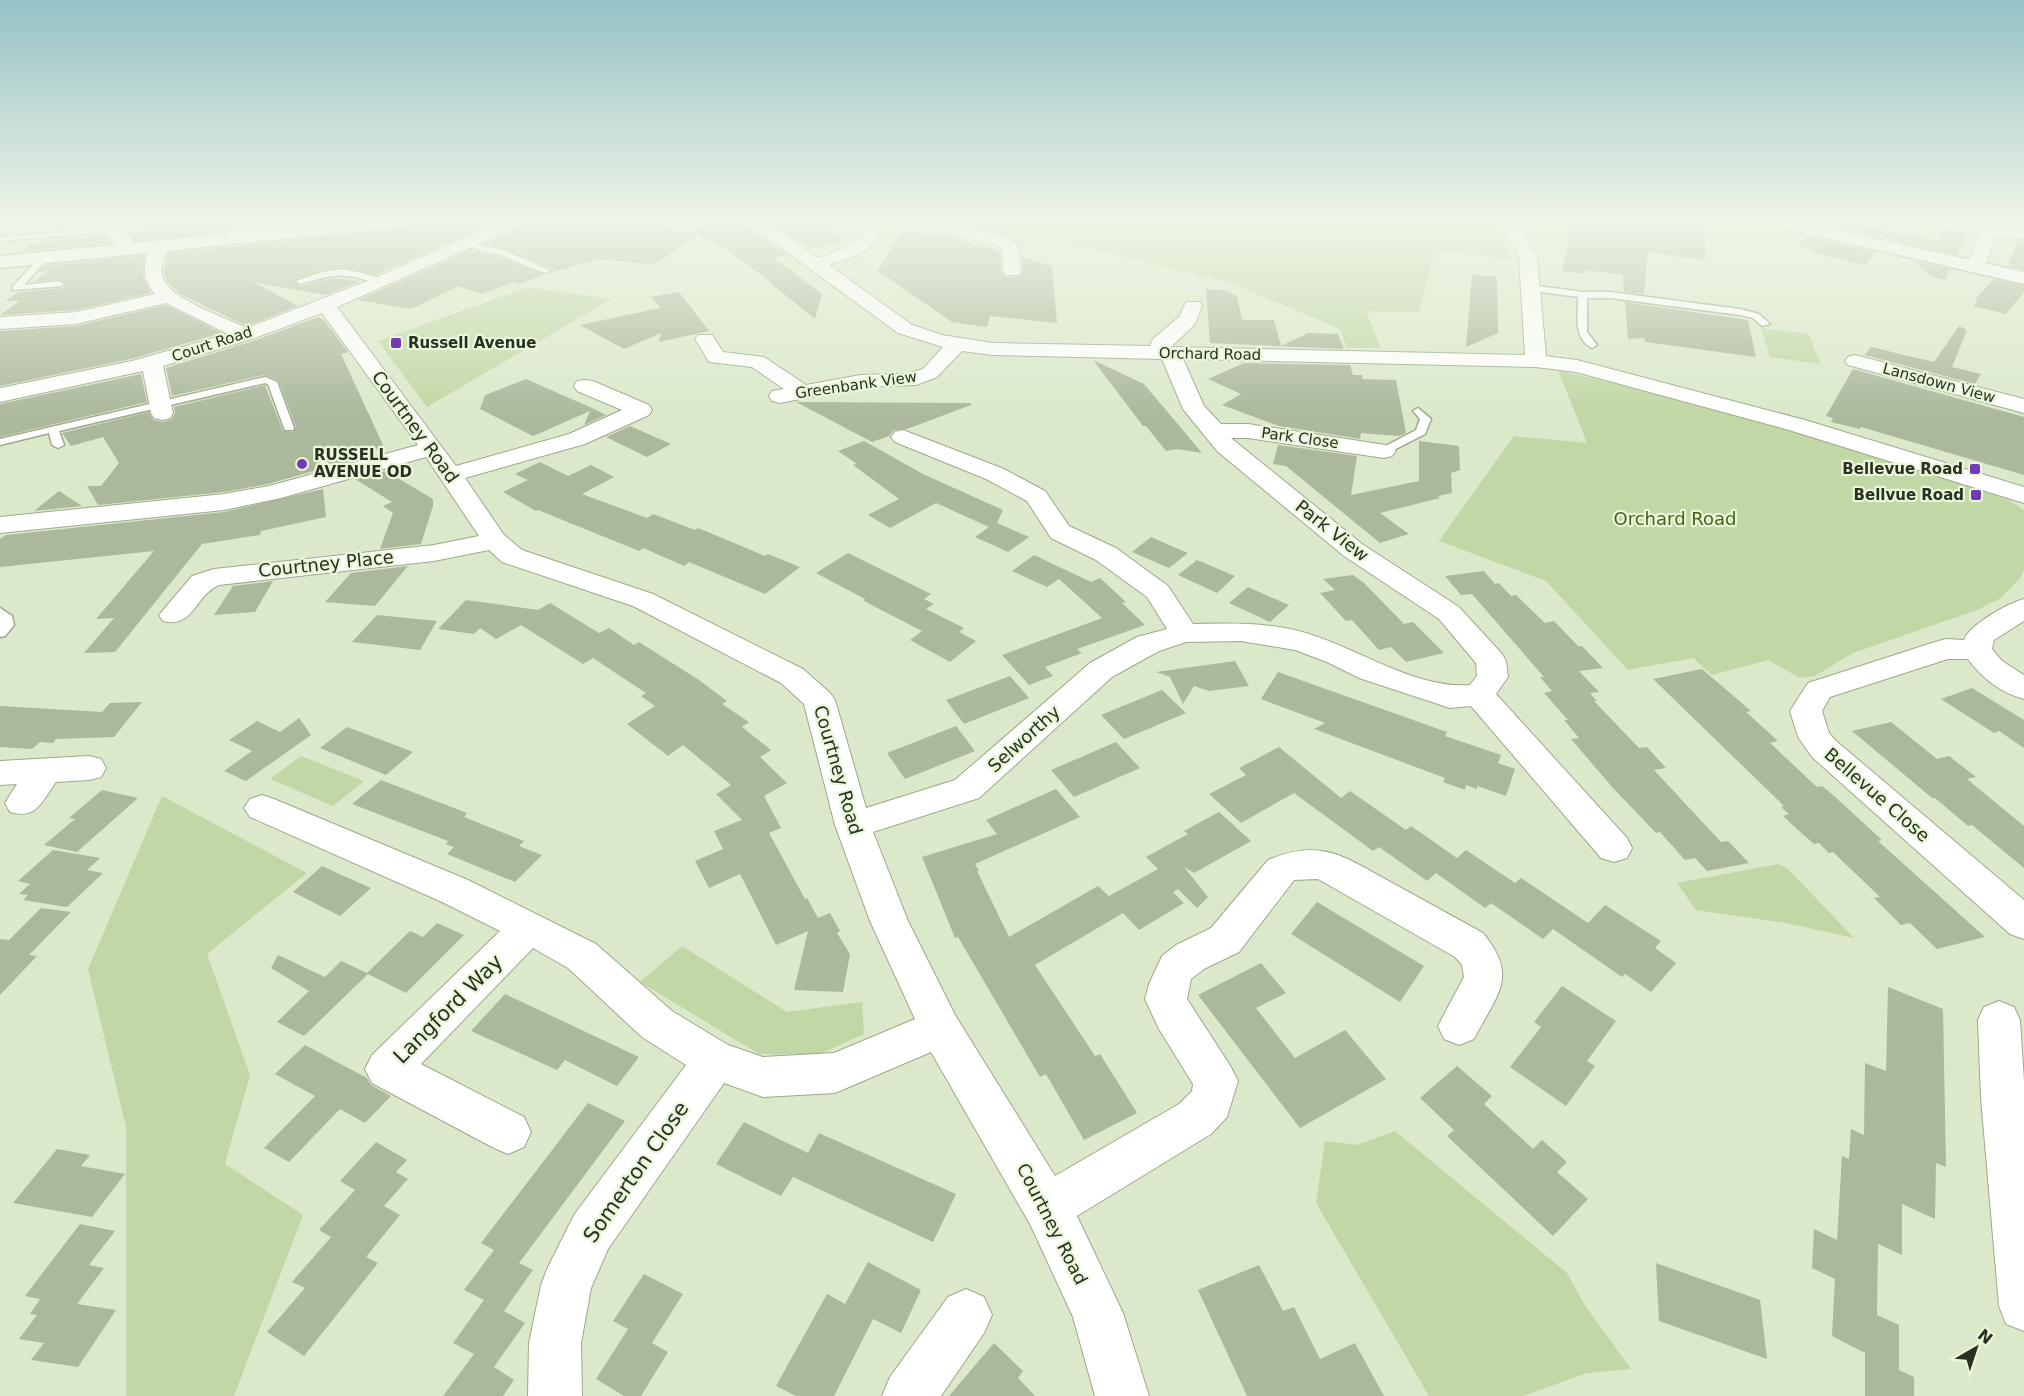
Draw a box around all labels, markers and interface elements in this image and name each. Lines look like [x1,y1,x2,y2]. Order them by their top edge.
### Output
street label: Court Road [169,323,255,365]
place label: Russell Avenue [408,334,536,352]
marker: Russell Avenue [389,336,403,350]
street label: Orchard Road [1159,344,1261,364]
street label: Lansdown View [1881,359,1997,407]
street label: Courtney Road [368,367,463,487]
street label: Greenbank View [794,368,918,402]
street label: Park Close [1260,424,1340,452]
place label: RUSSELL AVENUE OD [314,446,412,481]
marker: RUSSELL AVENUE OD [295,457,309,471]
place label: Bellevue Road [1842,460,1963,478]
marker: Bellevue Road [1968,462,1982,476]
place label: Bellvue Road [1854,486,1964,504]
marker: Bellvue Road [1969,488,1983,502]
street label: Park View [1291,495,1373,566]
park label: Orchard Road [1614,508,1736,529]
street label: Courtney Place [257,546,395,581]
street label: Selworthy [983,701,1064,776]
street label: Courtney Road [810,703,867,837]
street label: Bellevue Close [1820,743,1934,846]
street label: Langford Way [388,949,508,1069]
street label: Somerton Close [578,1097,694,1247]
street label: Courtney Road [1013,1160,1092,1288]
north arrow [1946,1318,2006,1378]
text: N [1974,1325,1996,1348]

